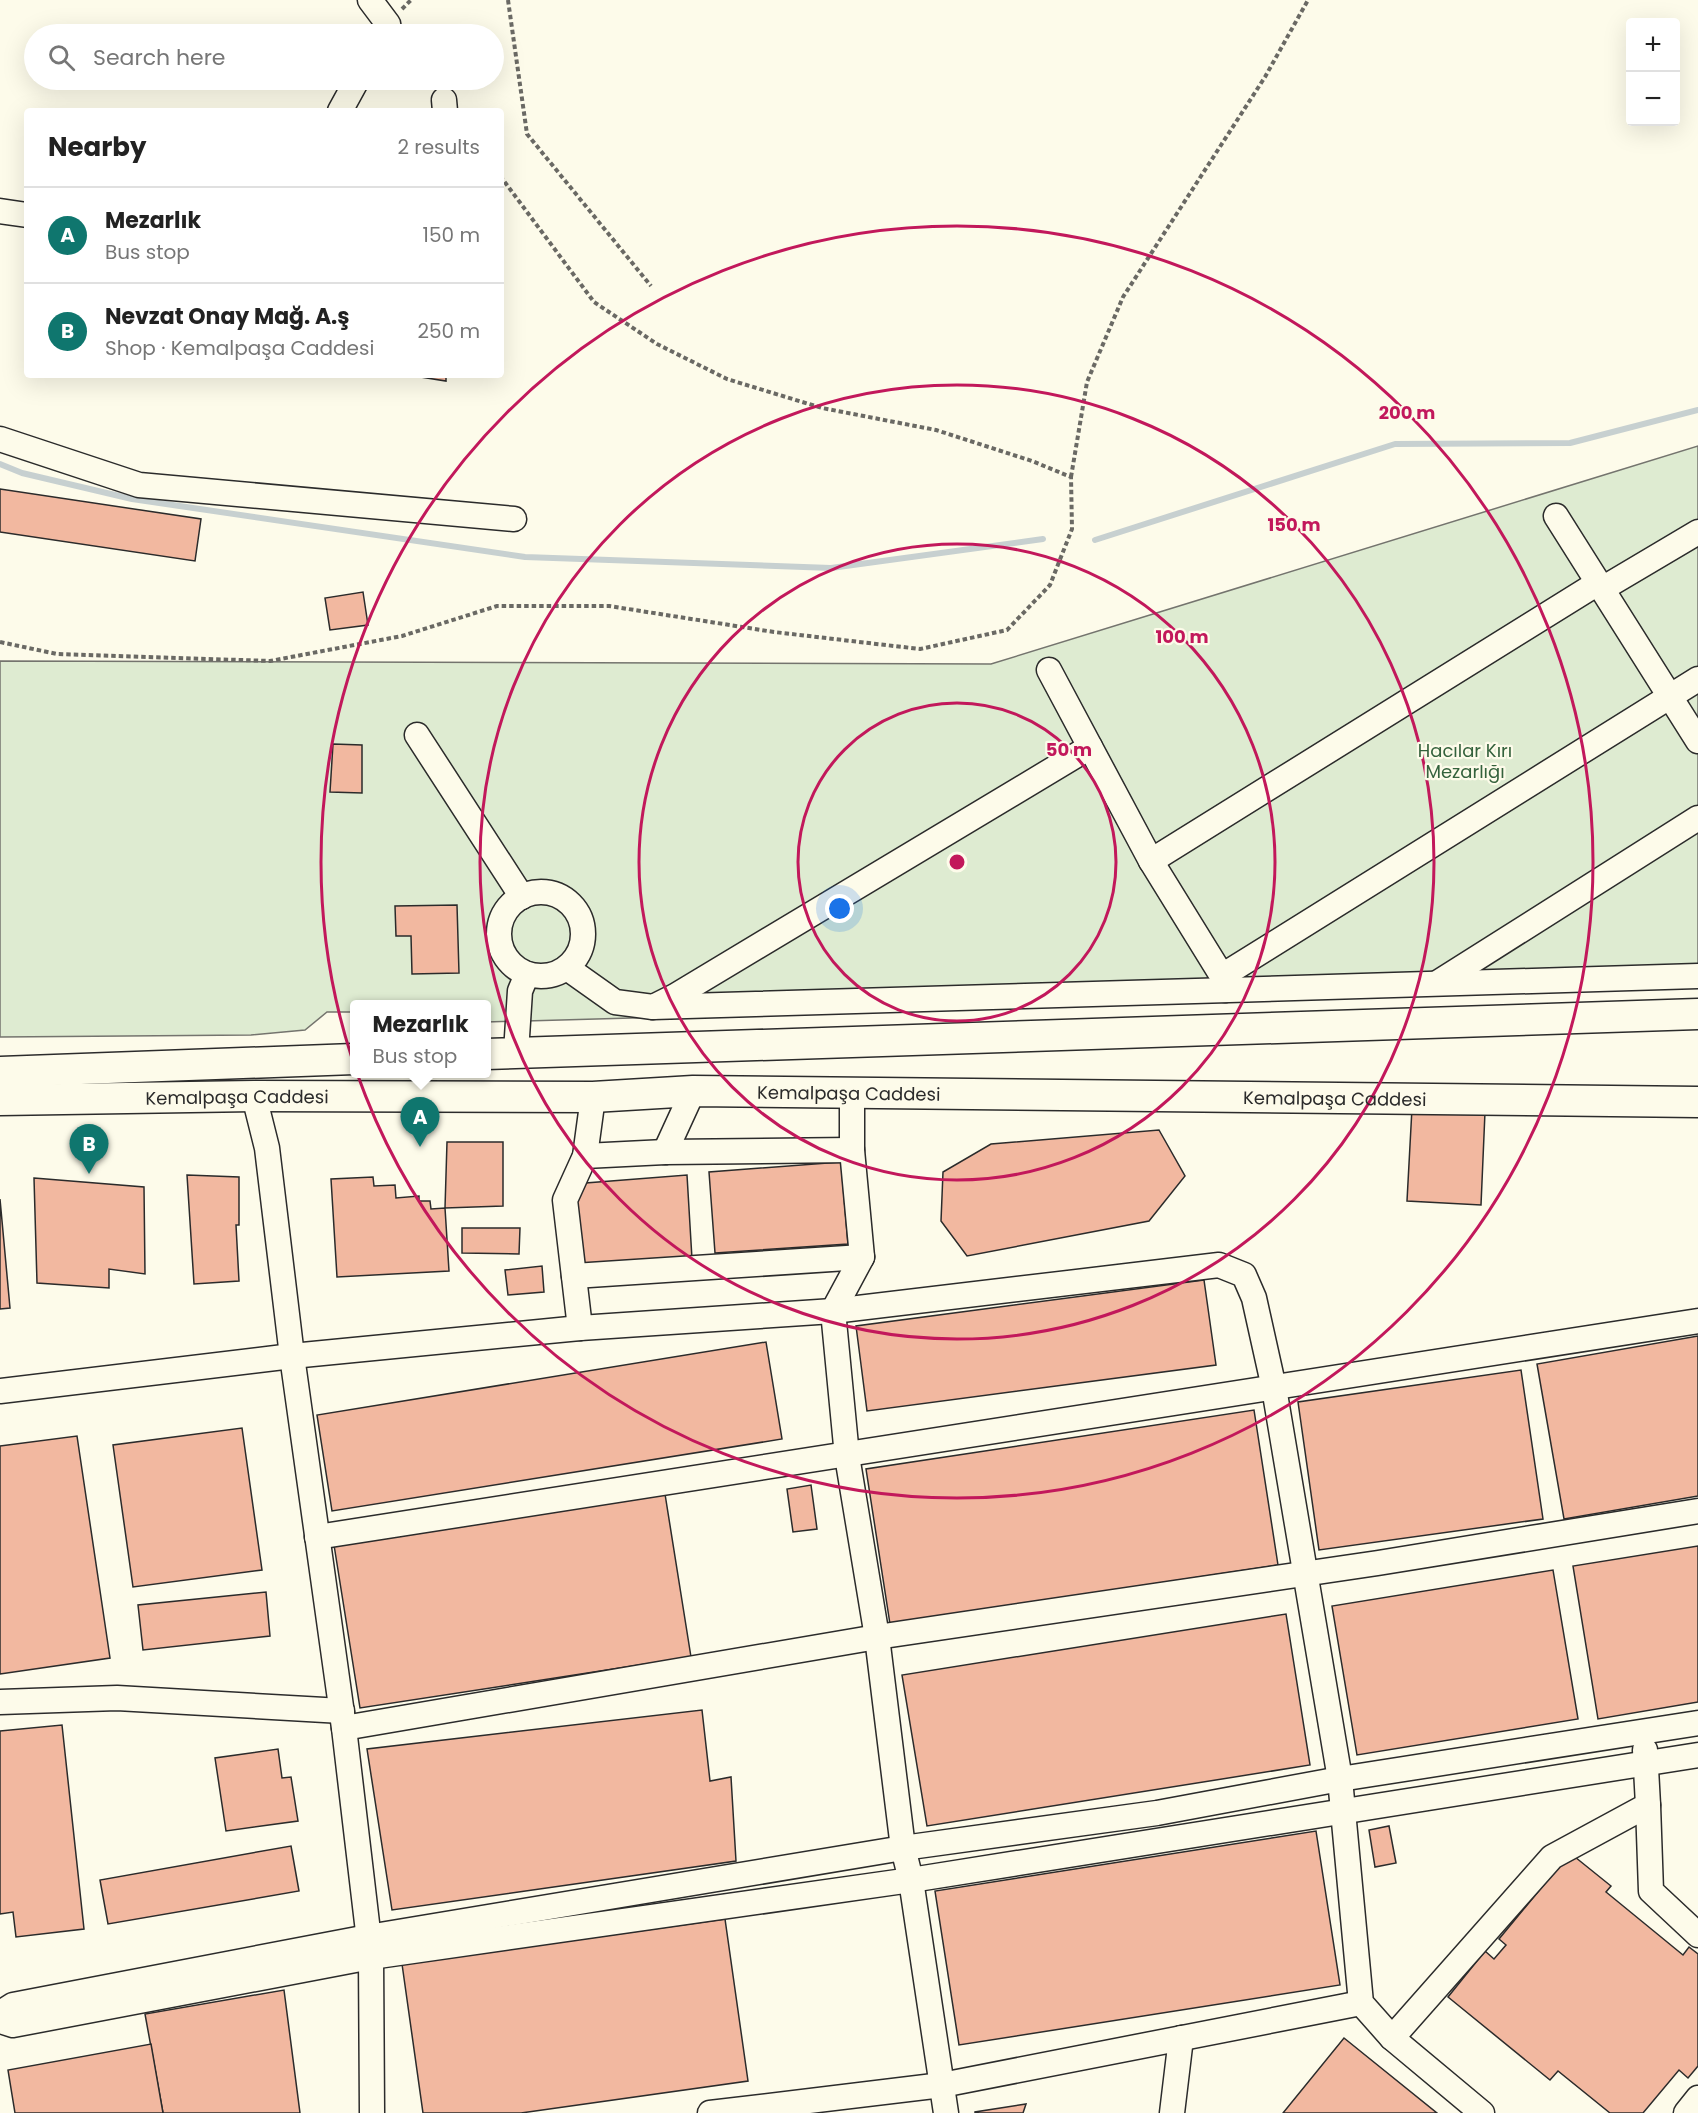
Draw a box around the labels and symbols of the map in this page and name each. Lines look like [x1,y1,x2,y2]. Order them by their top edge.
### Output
text: 200 m [1379,400,1435,425]
text: 150 m [1267,512,1321,537]
text: 100 m [1155,624,1209,649]
text: 50 m [1046,737,1092,762]
park label: Hacılar Kırı Mezarlığı [1418,738,1512,784]
centre of rings [947,852,967,872]
your location [825,894,854,923]
street label: Kemalpaşa Caddesi [757,1079,941,1106]
street label: Kemalpaşa Caddesi [145,1083,329,1110]
street label: Kemalpaşa Caddesi [1243,1085,1427,1112]
pin: A [400,1098,440,1147]
pin: B [70,1124,109,1174]

